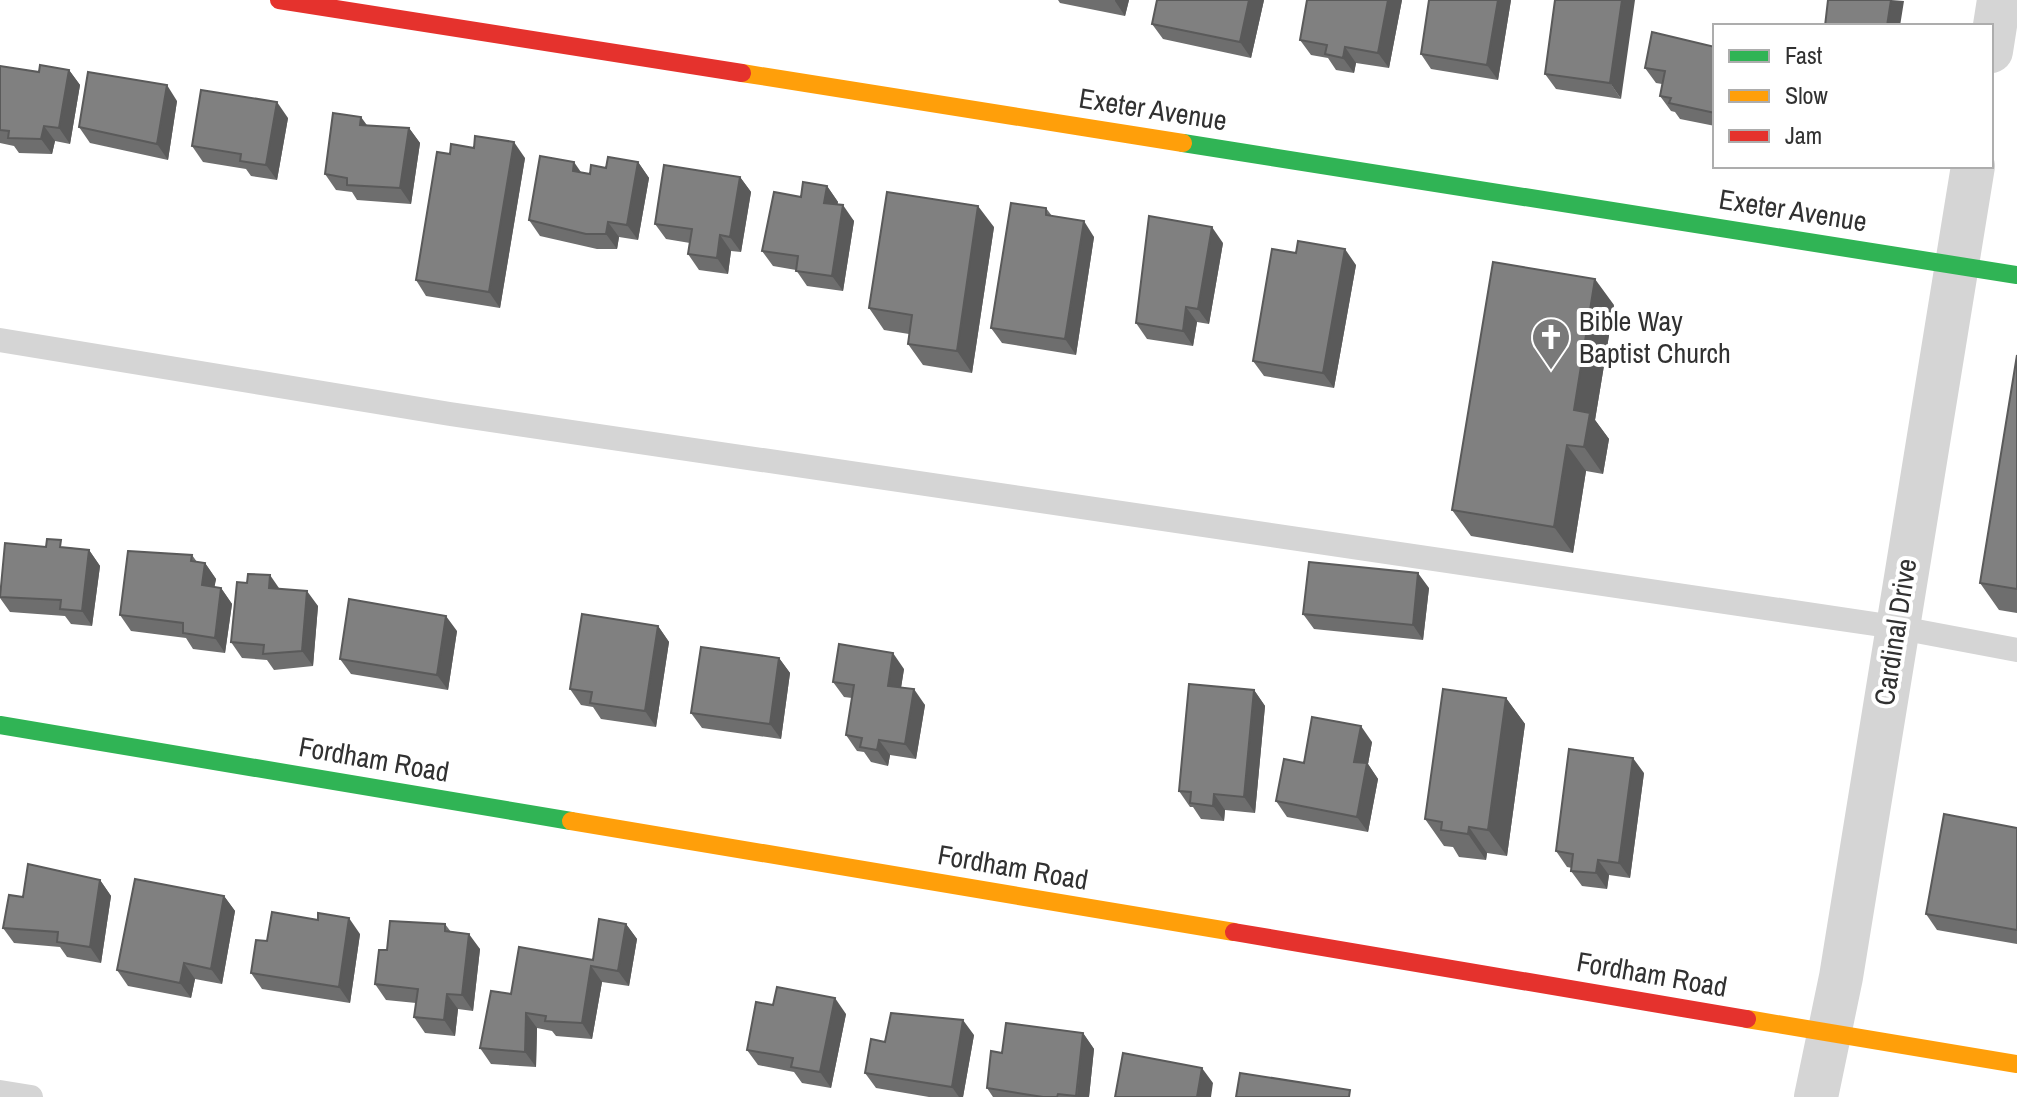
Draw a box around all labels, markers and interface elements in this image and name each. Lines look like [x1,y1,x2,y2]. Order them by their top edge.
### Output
legend [1713,24,1993,168]
text: Fast [1785,39,1823,71]
street label: Exeter Avenue [1076,79,1230,139]
text: Slow [1785,79,1828,111]
text: Jam [1785,119,1822,151]
street label: Exeter Avenue [1716,180,1870,240]
place label: Bible Way Baptist Church [1579,302,1731,372]
church icon: Bible Way Baptist Church [1530,316,1572,371]
street label: Cardinal Drive [1865,556,1925,708]
street label: Fordham Road [296,727,452,791]
street label: Fordham Road [935,835,1091,899]
street label: Fordham Road [1574,942,1730,1006]

